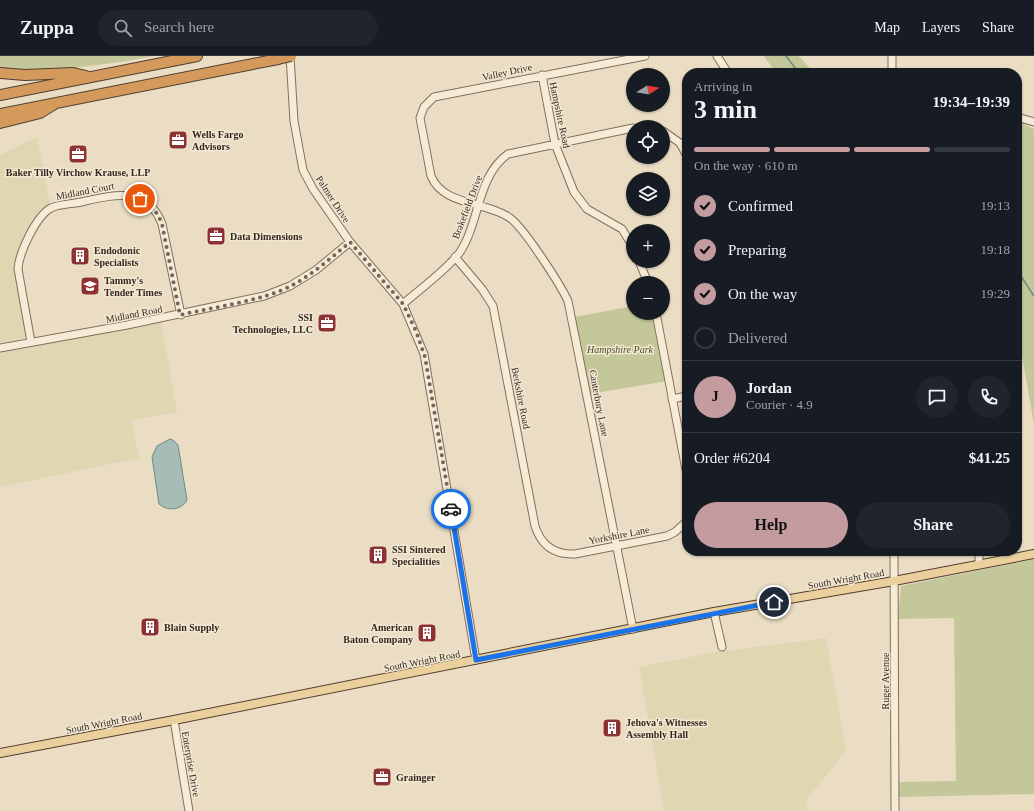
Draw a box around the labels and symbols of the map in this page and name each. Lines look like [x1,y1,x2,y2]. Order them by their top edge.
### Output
street label: Valley Drive [481,61,534,83]
north arrow [626,68,670,112]
street label: Hampshire Road [548,81,572,149]
office icon: Wells Fargo Advisors [167,129,189,151]
place label: Wells Fargo Advisors [192,129,243,152]
office icon: Baker Tilly Virchow Krause, LLP [67,143,89,165]
place label: Baker Tilly Virchow Krause, LLP [6,167,150,178]
street label: Brakefield Drive [450,173,484,240]
street label: Palmer Drive [314,174,353,225]
street label: Midland Court [55,180,115,202]
pin [123,182,157,216]
office icon: Data Dimensions [205,225,227,247]
place label: Data Dimensions [230,231,303,242]
building icon: Endodonic Specialists [69,245,91,267]
place label: Endodonic Specialists [94,245,141,268]
school or university icon: Tammy's Tender Times [79,275,101,297]
place label: Tammy's Tender Times [104,275,162,298]
street label: Midland Road [105,303,163,325]
place label: SSI Technologies, LLC [233,312,313,335]
office icon: SSI Technologies, LLC [316,312,338,334]
park label: Hampshire Park [586,344,654,355]
street label: Berkshire Road [510,366,532,430]
street label: Canterbury Lane [587,369,611,438]
courier [431,489,471,529]
street label: Yorkshire Lane [588,524,651,546]
building icon: SSI Sintered Specialities [367,544,389,566]
place label: SSI Sintered Specialities [392,544,446,567]
street label: South Wright Road [807,567,885,591]
pin [757,585,791,619]
building icon: Blain Supply [139,616,161,638]
place label: Blain Supply [164,622,219,633]
place label: American Baton Company [343,622,413,645]
building icon: American Baton Company [416,622,438,644]
street label: South Wright Road [383,648,461,674]
street label: Ruger Avenue [880,652,891,709]
street label: South Wright Road [65,710,143,736]
building icon: Jehova's Witnesses Assembly Hall [601,717,623,739]
place label: Jehova's Witnesses Assembly Hall [626,717,707,740]
street label: Enterprise Drive [180,730,202,798]
office icon: Grainger [371,766,393,788]
place label: Grainger [396,772,436,783]

